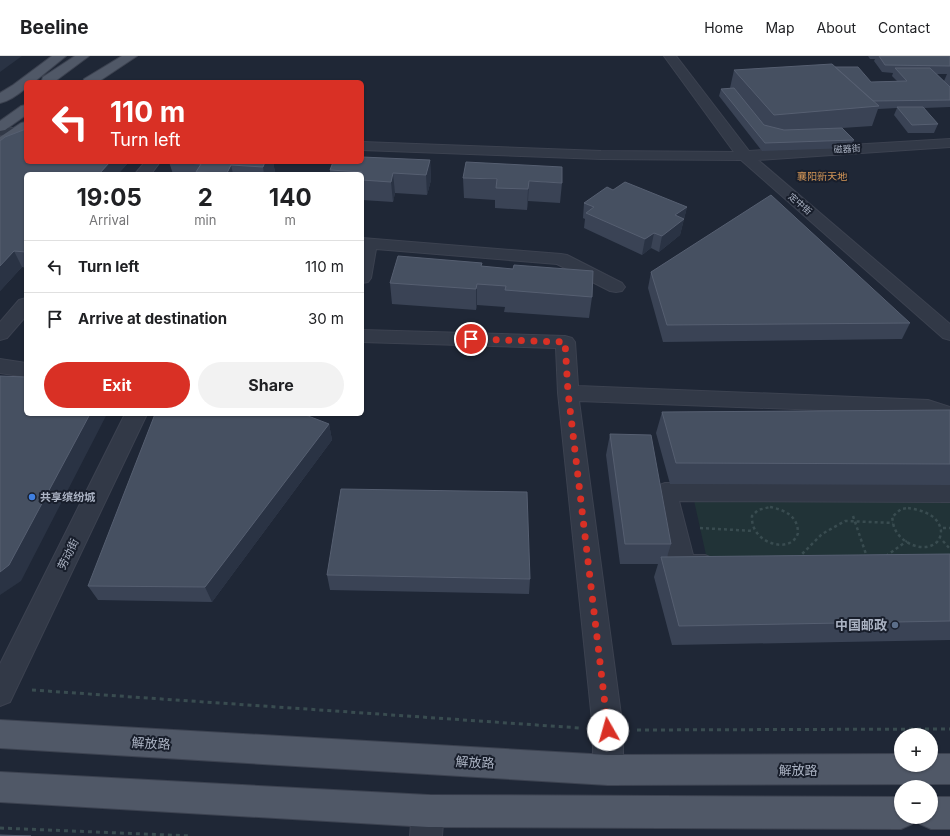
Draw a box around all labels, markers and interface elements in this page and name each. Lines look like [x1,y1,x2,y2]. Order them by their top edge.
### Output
text: Beeline [20,16,89,39]
text: Home [704,19,743,36]
text: Map [765,19,795,36]
text: About [817,19,856,36]
text: Contact [878,19,930,36]
text: 110 m [110,95,185,129]
icon: left [44,96,96,148]
text: Turn left [110,129,180,150]
street label: 磁器街 [833,142,861,155]
district label: 襄阳新天地 [797,170,848,182]
text: 19:05 [76,183,142,212]
text: 2 [198,183,213,212]
text: 140 [269,183,312,212]
street label: 定中街 [787,191,814,217]
text: Arrival [89,212,129,228]
text: min [194,212,216,228]
text: m [285,212,296,228]
icon: left [44,256,66,278]
text: Turn left [78,257,139,276]
text: 110 m [305,257,344,276]
icon: arrive [44,308,66,330]
text: Arrive at destination [78,309,227,328]
text: 30 m [308,309,344,328]
pin [454,322,488,356]
icon: arrive [460,328,482,350]
button: Exit [44,362,190,408]
button: Share [198,362,344,408]
place label: 共享缤纷城 [40,490,96,504]
marker: 共享缤纷城 [27,492,37,502]
street label: 劳动街 [54,536,82,572]
place label: 中国邮政 [835,617,887,633]
marker: 中国邮政 [890,620,900,630]
position arrow [587,709,629,751]
map controls [894,728,938,824]
button: + [894,728,938,772]
street label: 解放路 [131,734,171,752]
street label: 解放路 [455,753,495,771]
street label: 解放路 [778,762,818,778]
button: − [894,780,938,824]

